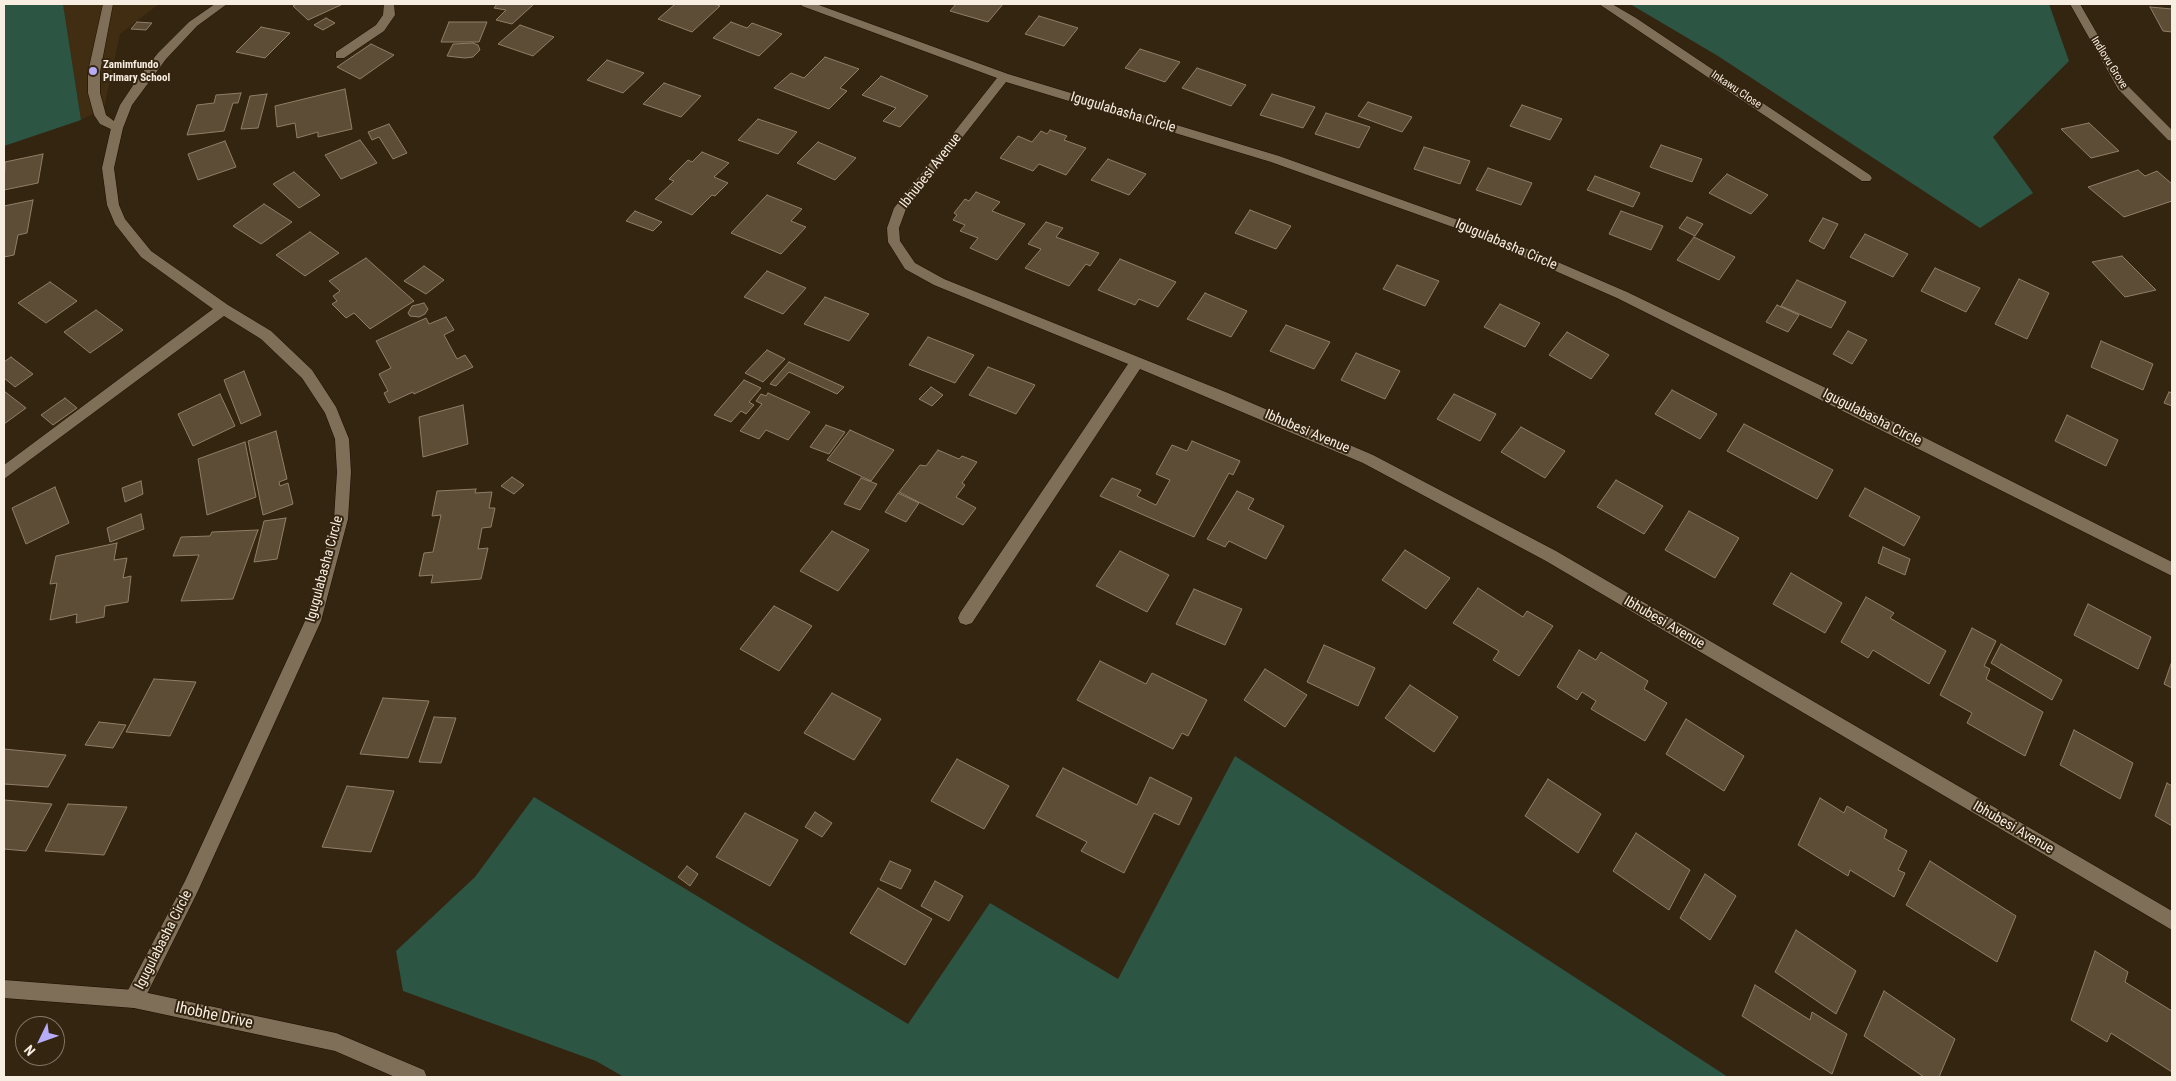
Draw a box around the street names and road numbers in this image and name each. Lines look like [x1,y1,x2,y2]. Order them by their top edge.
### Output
street label: Indlovu Grove [2088,34,2130,92]
street label: Inkawu Close [1708,68,1764,112]
street label: Igugulabasha Circle [1068,89,1178,137]
street label: Ibhubesi Avenue [897,130,965,212]
street label: Igugulabasha Circle [1453,216,1559,274]
street label: Igugulabasha Circle [1820,386,1924,450]
street label: Ibhubesi Avenue [1262,407,1352,457]
street label: Igugulabasha Circle [303,514,347,624]
street label: Ibhubesi Avenue [1621,593,1707,653]
street label: Ibhubesi Avenue [1970,798,2056,858]
street label: Igugulabasha Circle [132,888,196,992]
street label: Ihobhe Drive [174,998,254,1034]

